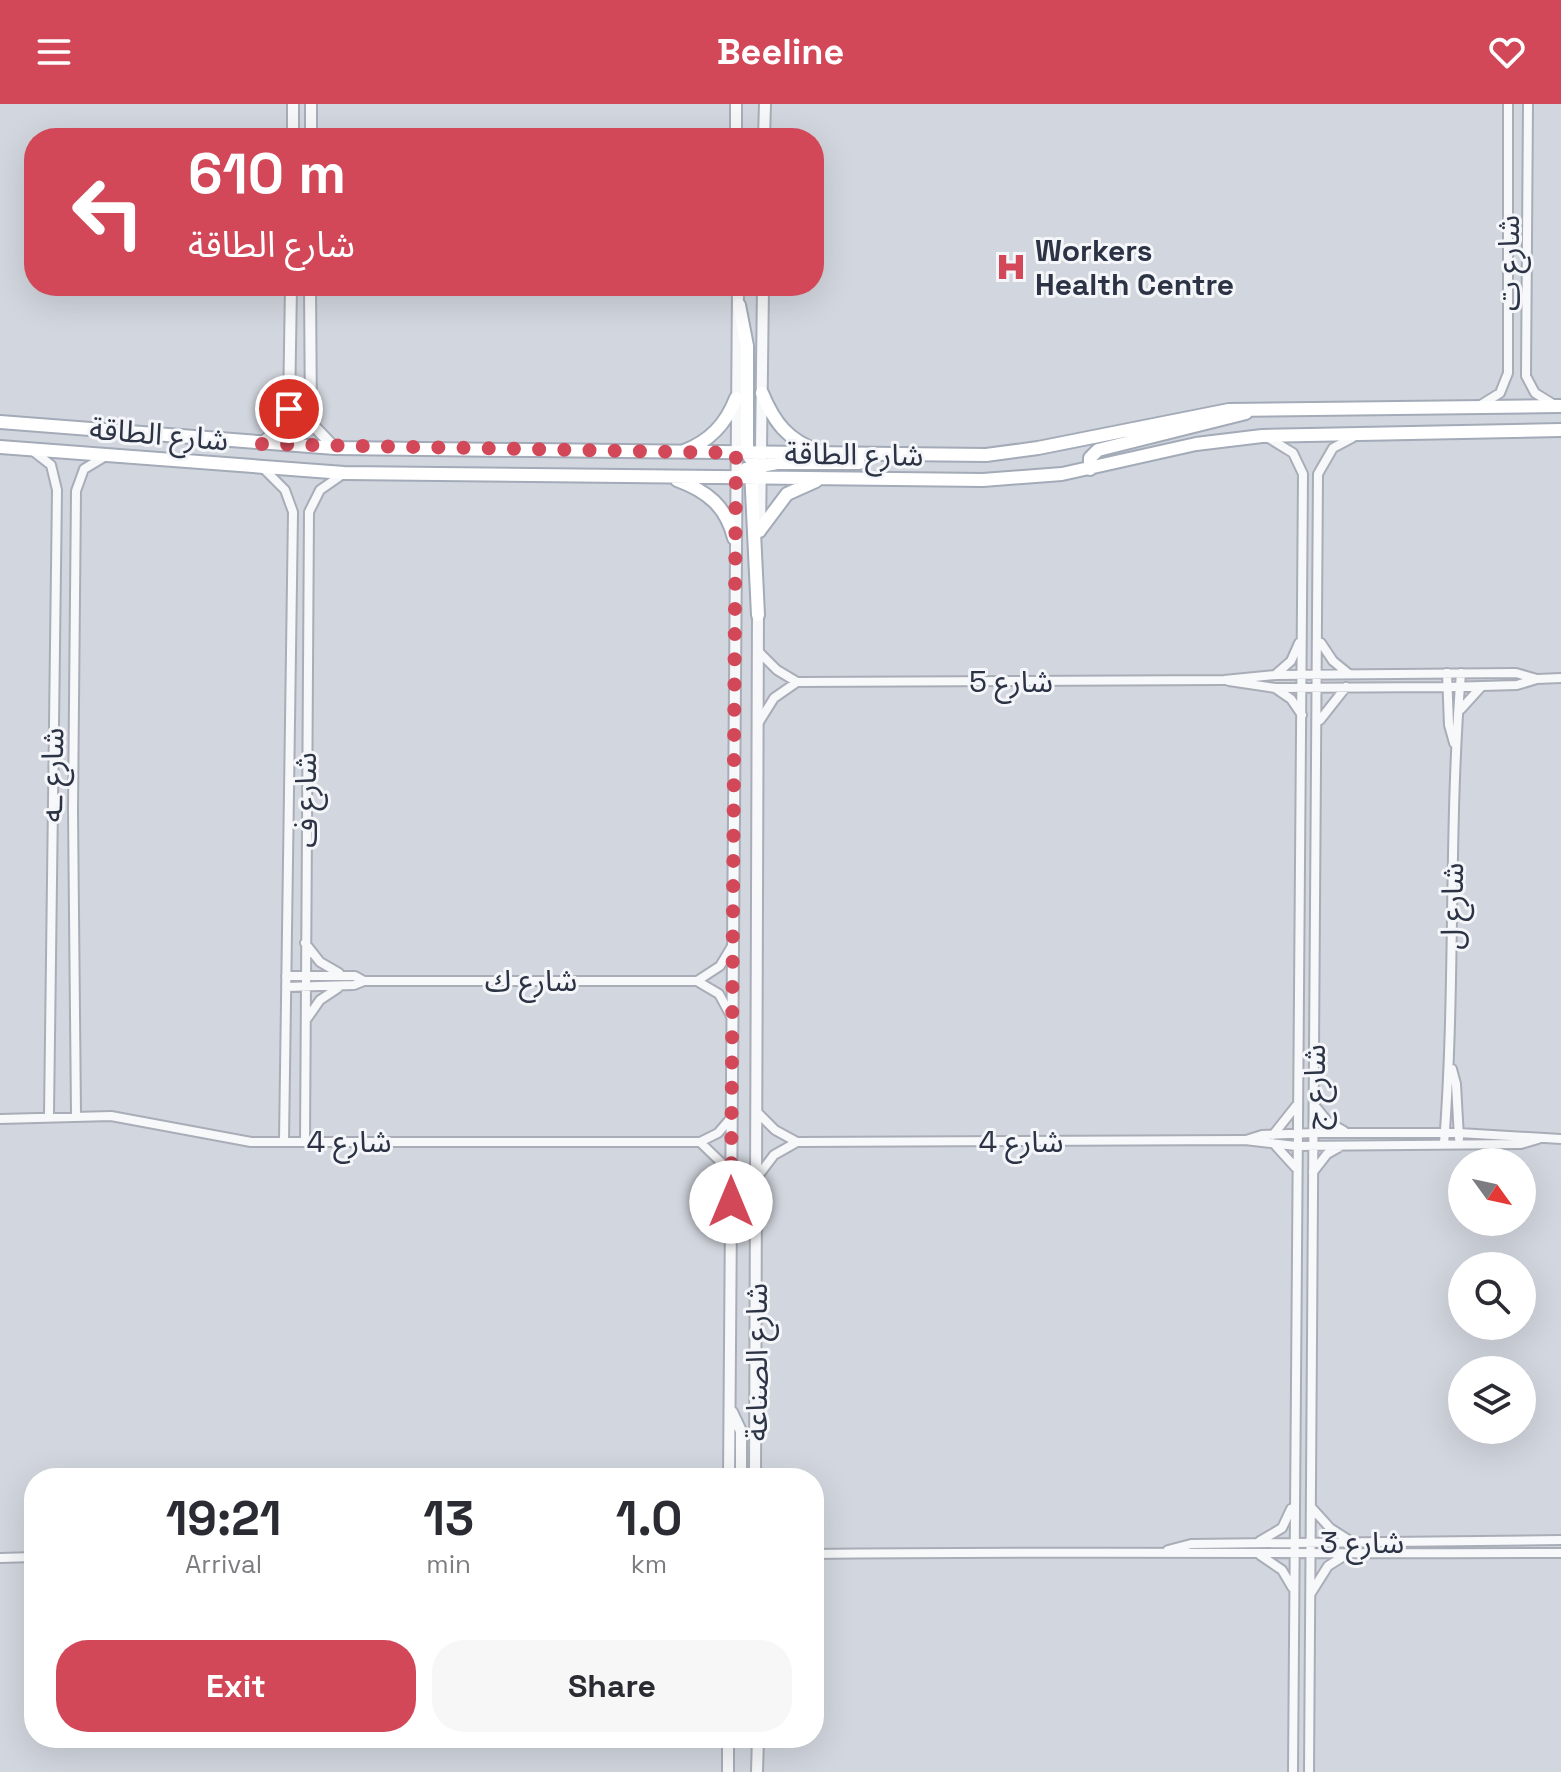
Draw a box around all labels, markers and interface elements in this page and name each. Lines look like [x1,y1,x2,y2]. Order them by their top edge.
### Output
text: Beeline [717,29,844,75]
icon: menu [32,30,76,74]
icon: heart [1485,30,1529,74]
text: 610 m [188,138,346,209]
icon: left [56,160,160,264]
street label: شارع ت [1489,215,1531,311]
text: شارع الطاقة [188,222,355,268]
place label: Workers Health Centre [1035,231,1234,304]
hospital icon: Workers Health Centre [994,250,1028,284]
pin [255,375,323,443]
icon: arrive [267,387,311,431]
street label: شارع الطاقة [88,409,230,462]
street label: شارع الطاقة [784,433,924,478]
street label: شارع 5 [969,662,1053,704]
street label: شارع ـه [32,727,75,823]
street label: شارع ف [286,752,328,848]
street label: شارع ل [1432,862,1475,950]
street label: شارع ك [485,961,577,1003]
street label: شارع ج [1295,1044,1337,1130]
street label: شارع 4 [307,1122,391,1164]
street label: شارع 4 [979,1122,1063,1164]
north arrow [1448,1148,1536,1236]
map controls [1448,1148,1536,1444]
position arrow [689,1160,773,1244]
button: search [1448,1252,1536,1340]
street label: شارع الصناعة [737,1283,779,1441]
button: layers [1448,1356,1536,1444]
text: 19:21 [166,1488,282,1549]
text: 13 [423,1488,474,1549]
text: 1.0 [616,1488,682,1549]
street label: شارع 3 [1320,1523,1404,1565]
text: Arrival [185,1547,262,1581]
text: min [426,1547,471,1581]
text: km [631,1547,667,1581]
button: Exit [56,1640,416,1732]
button: Share [432,1640,792,1732]

